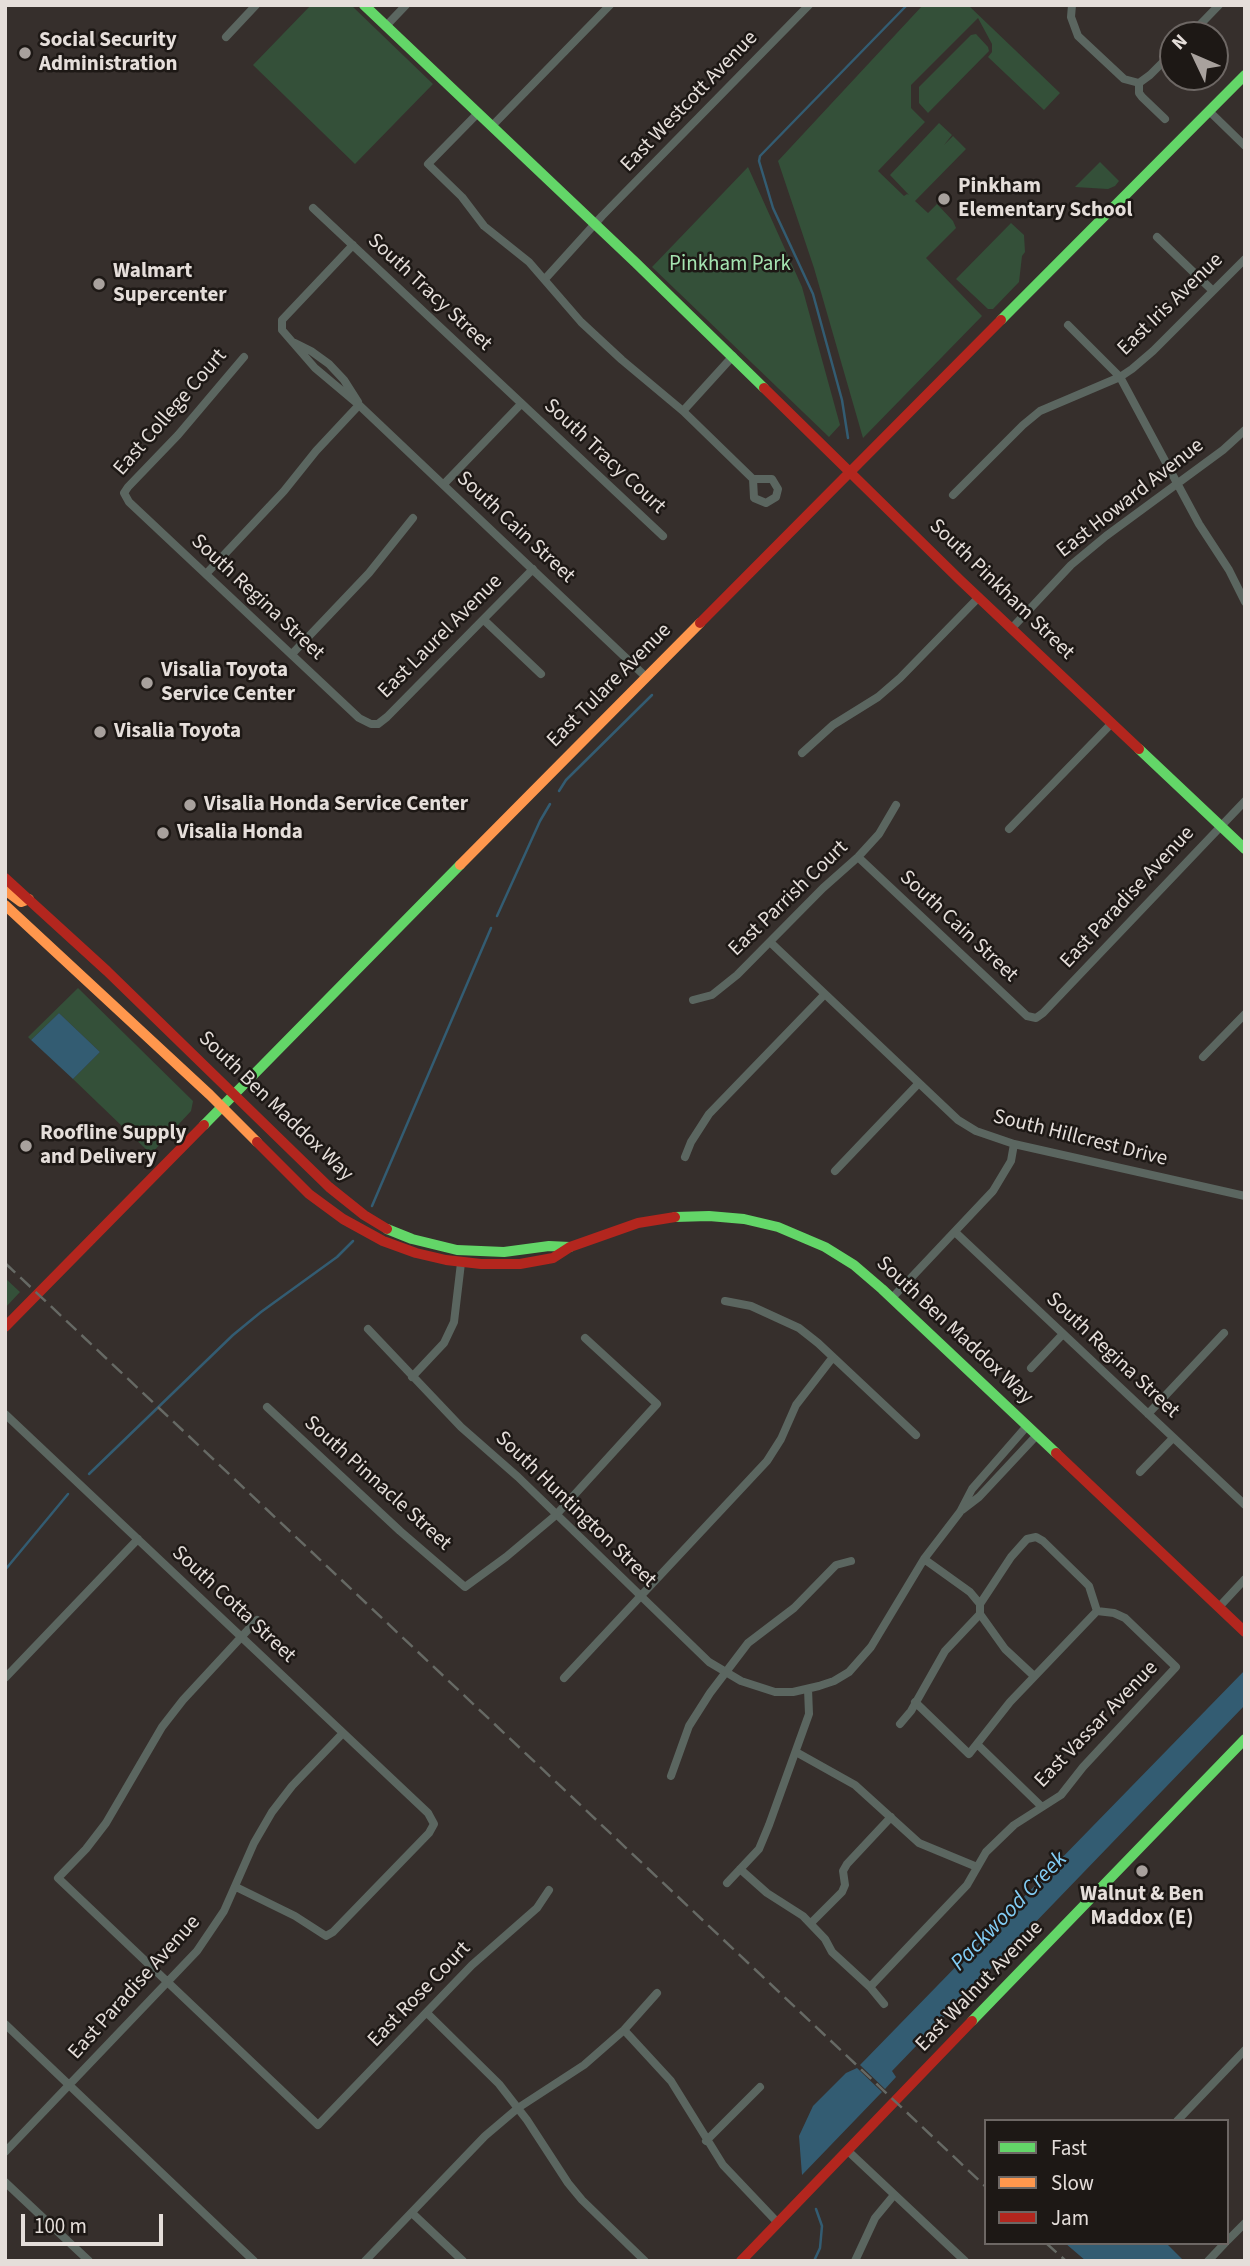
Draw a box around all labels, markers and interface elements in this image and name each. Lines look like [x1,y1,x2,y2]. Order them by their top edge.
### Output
north arrow [1159,21,1229,91]
street label: East Westcott Avenue [616,26,764,178]
place label: Social Security Administration [39,28,178,78]
text: N [1166,29,1194,56]
marker: Social Security Administration [17,45,33,61]
place label: Pinkham Elementary School [958,174,1132,224]
marker: Pinkham Elementary School [936,191,952,207]
street label: South Tracy Street [362,229,496,357]
street label: East Iris Avenue [1113,248,1229,362]
park label: Pinkham Park [669,252,791,278]
place label: Walmart Supercenter [113,259,227,309]
marker: Walmart Supercenter [91,276,107,292]
street label: East College Court [109,344,233,482]
street label: South Tracy Court [538,394,670,520]
street label: East Howard Avenue [1053,434,1209,564]
street label: South Cain Street [451,467,579,589]
street label: South Pinkham Street [923,514,1079,666]
street label: South Regina Street [185,530,329,666]
street label: East Laurel Avenue [374,570,508,704]
street label: East Tulare Avenue [543,619,677,753]
place label: Visalia Toyota Service Center [161,658,295,708]
marker: Visalia Toyota Service Center [139,675,155,691]
place label: Visalia Toyota [114,719,241,745]
marker: Visalia Toyota [92,724,108,740]
place label: Visalia Honda Service Center [204,792,468,818]
marker: Visalia Honda Service Center [182,797,198,813]
place label: Visalia Honda [177,820,303,846]
street label: East Paradise Avenue [1056,822,1200,974]
marker: Visalia Honda [155,825,171,841]
street label: East Parrish Court [724,836,854,962]
street label: South Cain Street [894,866,1022,988]
street label: South Ben Maddox Way [192,1027,358,1187]
street label: South Hillcrest Drive [990,1105,1170,1173]
place label: Roofline Supply and Delivery [40,1121,187,1171]
marker: Roofline Supply and Delivery [18,1138,34,1154]
street label: South Ben Maddox Way [870,1252,1038,1410]
street label: South Regina Street [1040,1288,1184,1424]
street label: South Pinnacle Street [298,1411,456,1557]
street label: South Huntington Street [489,1427,661,1593]
street label: South Cotta Street [166,1541,300,1669]
street label: East Vassar Avenue [1030,1656,1164,1794]
water label: Packwood Creek [946,1846,1074,1978]
marker: Walnut & Ben Maddox (E) [1134,1863,1150,1879]
place label: Walnut & Ben Maddox (E) [1080,1882,1204,1932]
street label: East Paradise Avenue [64,1911,206,2065]
street label: East Walnut Avenue [911,1916,1049,2058]
street label: East Rose Court [363,1937,477,2053]
legend [984,2119,1229,2245]
text: Fast [1051,2133,1087,2163]
text: Slow [1051,2168,1094,2198]
scale bar [24,2200,166,2244]
text: Jam [1051,2203,1089,2233]
text: 100 m [34,2211,87,2241]

